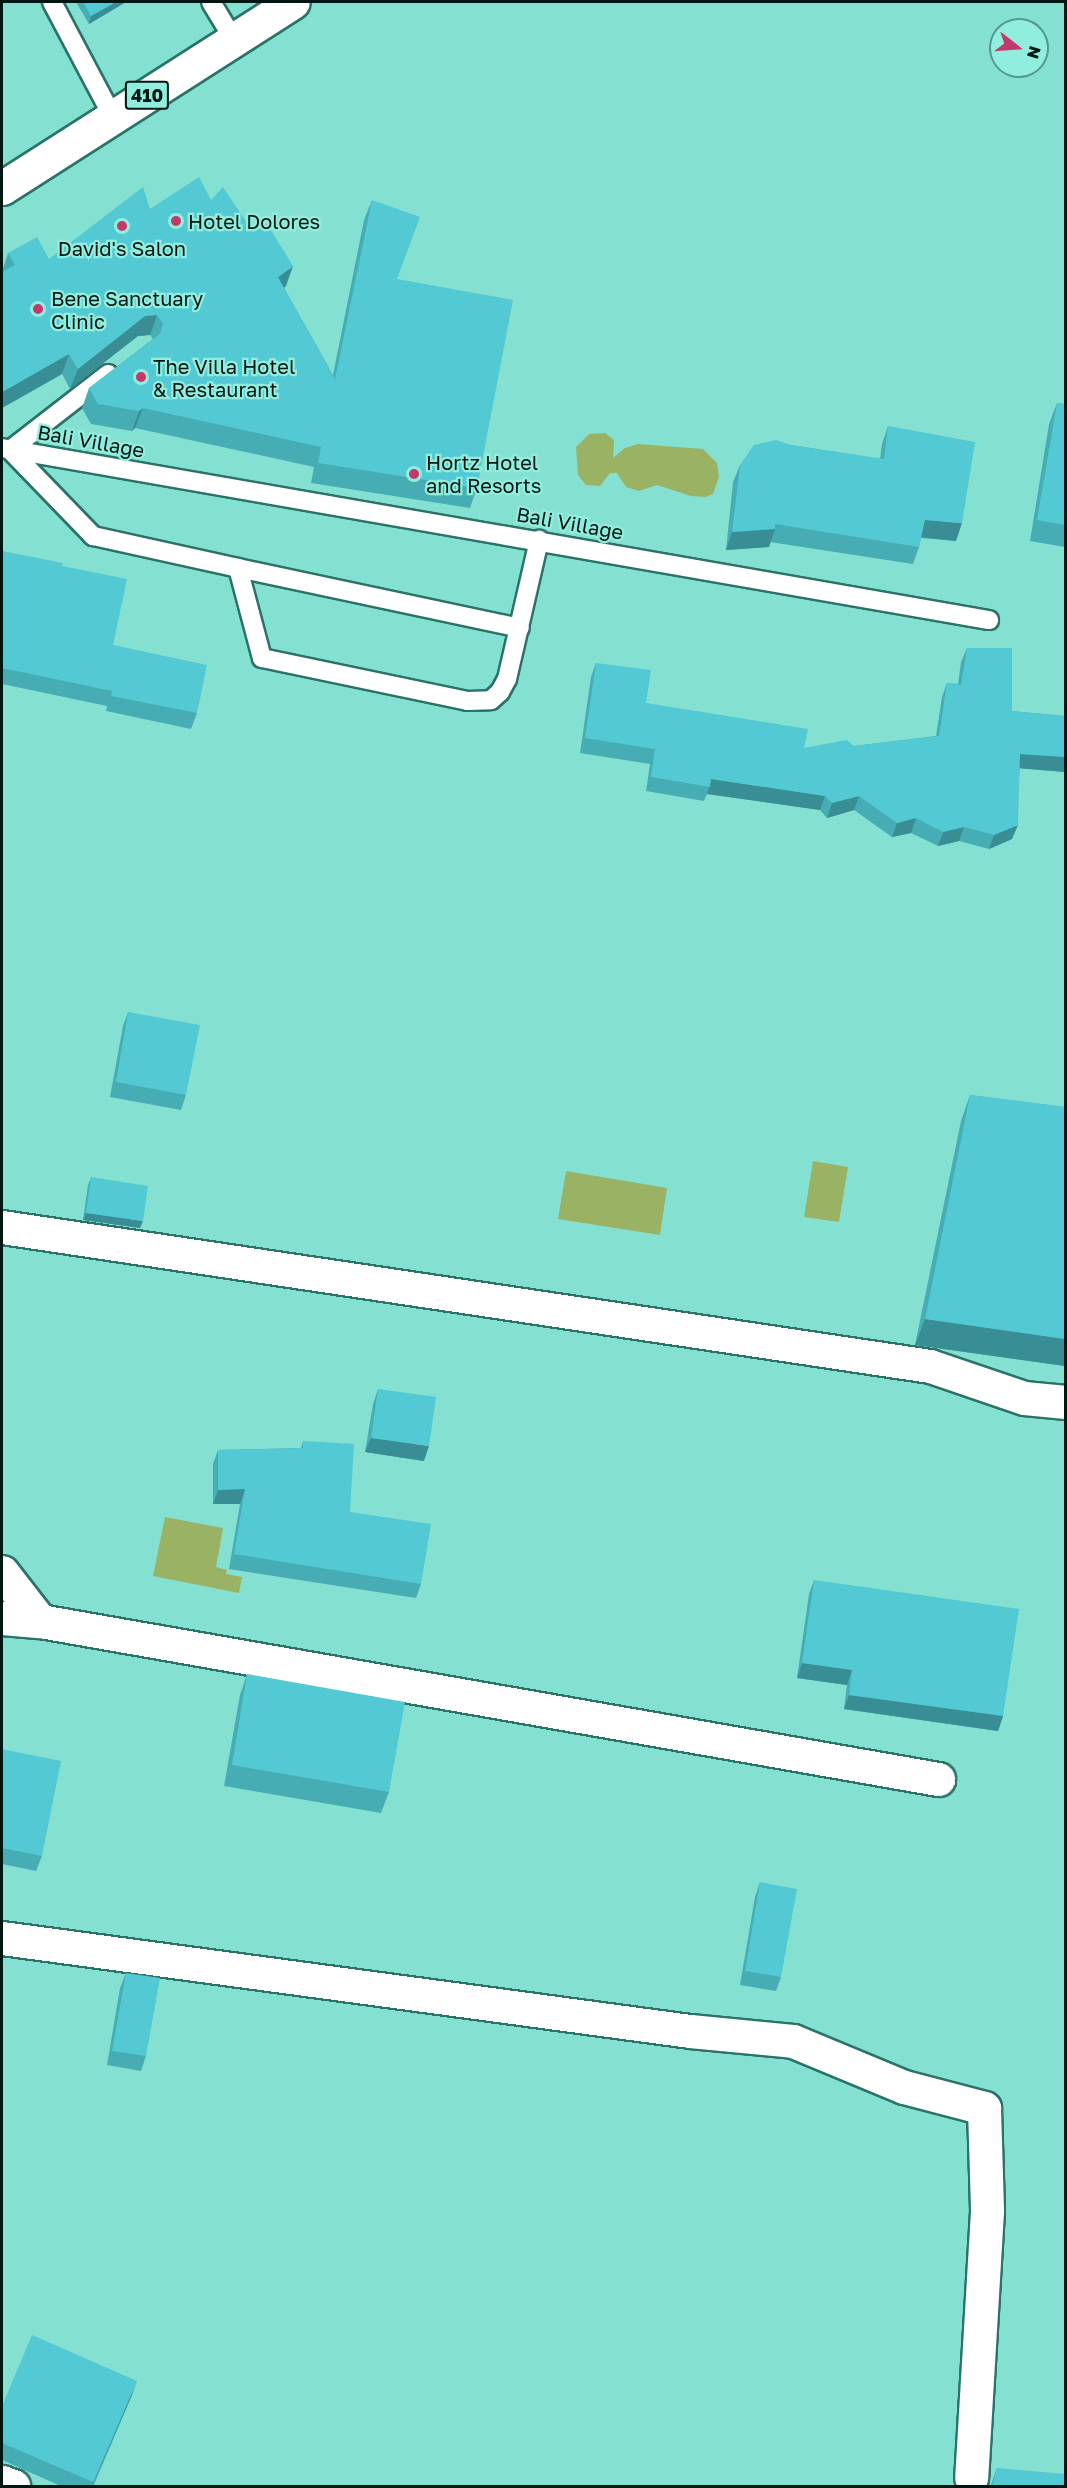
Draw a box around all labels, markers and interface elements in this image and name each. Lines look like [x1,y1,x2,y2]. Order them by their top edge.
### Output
north arrow [989,18,1049,78]
text: N [1023,44,1046,61]
road number: 410 [124,80,170,110]
place label: Hotel Dolores [188,209,320,233]
marker: Hotel Dolores [169,214,183,228]
marker: David's Salon [115,219,129,233]
place label: David's Salon [58,236,186,260]
place label: Bene Sanctuary Clinic [51,286,203,333]
marker: Bene Sanctuary Clinic [29,300,47,318]
place label: The Villa Hotel & Restaurant [153,354,295,401]
marker: The Villa Hotel & Restaurant [134,370,148,384]
street label: Bali Village [36,420,146,462]
place label: Hortz Hotel and Resorts [426,450,541,497]
marker: Hortz Hotel and Resorts [407,467,421,481]
street label: Bali Village [515,502,625,544]

